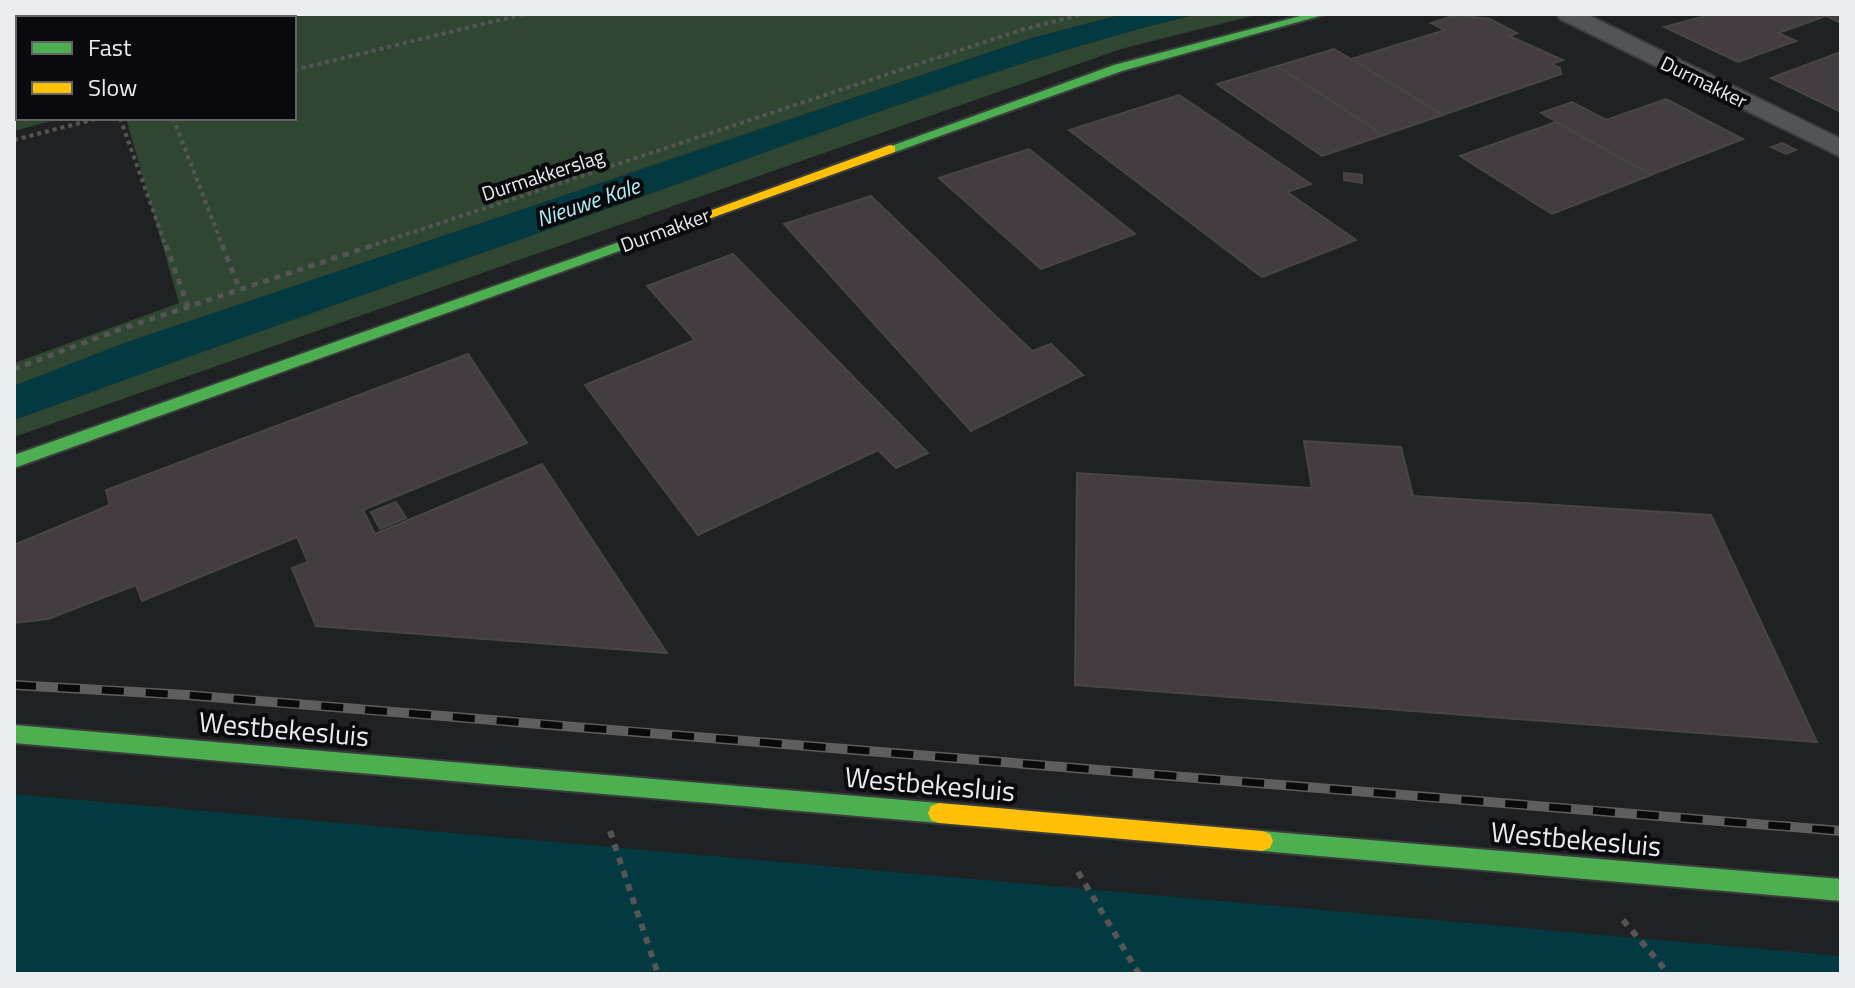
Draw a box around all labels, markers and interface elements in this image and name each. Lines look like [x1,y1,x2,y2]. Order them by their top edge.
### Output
legend [16,16,296,120]
text: Fast [88,29,132,65]
street label: Durmakker [1656,47,1753,116]
text: Slow [88,69,137,105]
street label: Durmakkerslag [478,140,608,209]
water label: Nieuwe Kale [532,168,646,236]
street label: Durmakker [616,199,714,260]
street label: Westbekesluis [197,700,371,757]
street label: Westbekesluis [843,755,1017,812]
street label: Westbekesluis [1489,810,1663,867]

